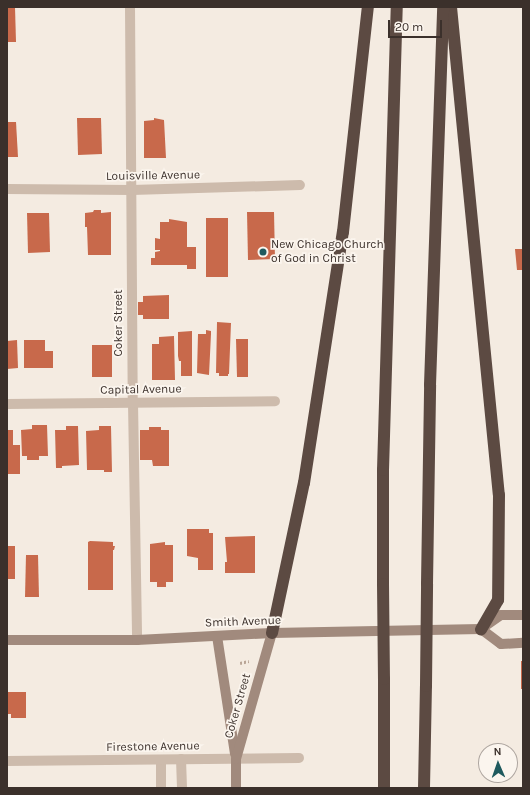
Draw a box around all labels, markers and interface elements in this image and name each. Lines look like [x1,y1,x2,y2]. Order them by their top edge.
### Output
scale bar [390,12,444,38]
text: 20 m [395,20,423,34]
street label: Louisville Avenue [106,168,200,184]
place label: New Chicago Church of God in Christ [271,238,384,266]
marker: New Chicago Church of God in Christ [258,247,268,257]
street label: Coker Street [112,290,126,356]
street label: Capital Avenue [100,382,182,398]
street label: Smith Avenue [205,613,281,631]
street label: Coker Street [222,672,254,740]
street label: Firestone Avenue [106,739,200,755]
north arrow [478,743,518,783]
text: N [493,745,502,758]

